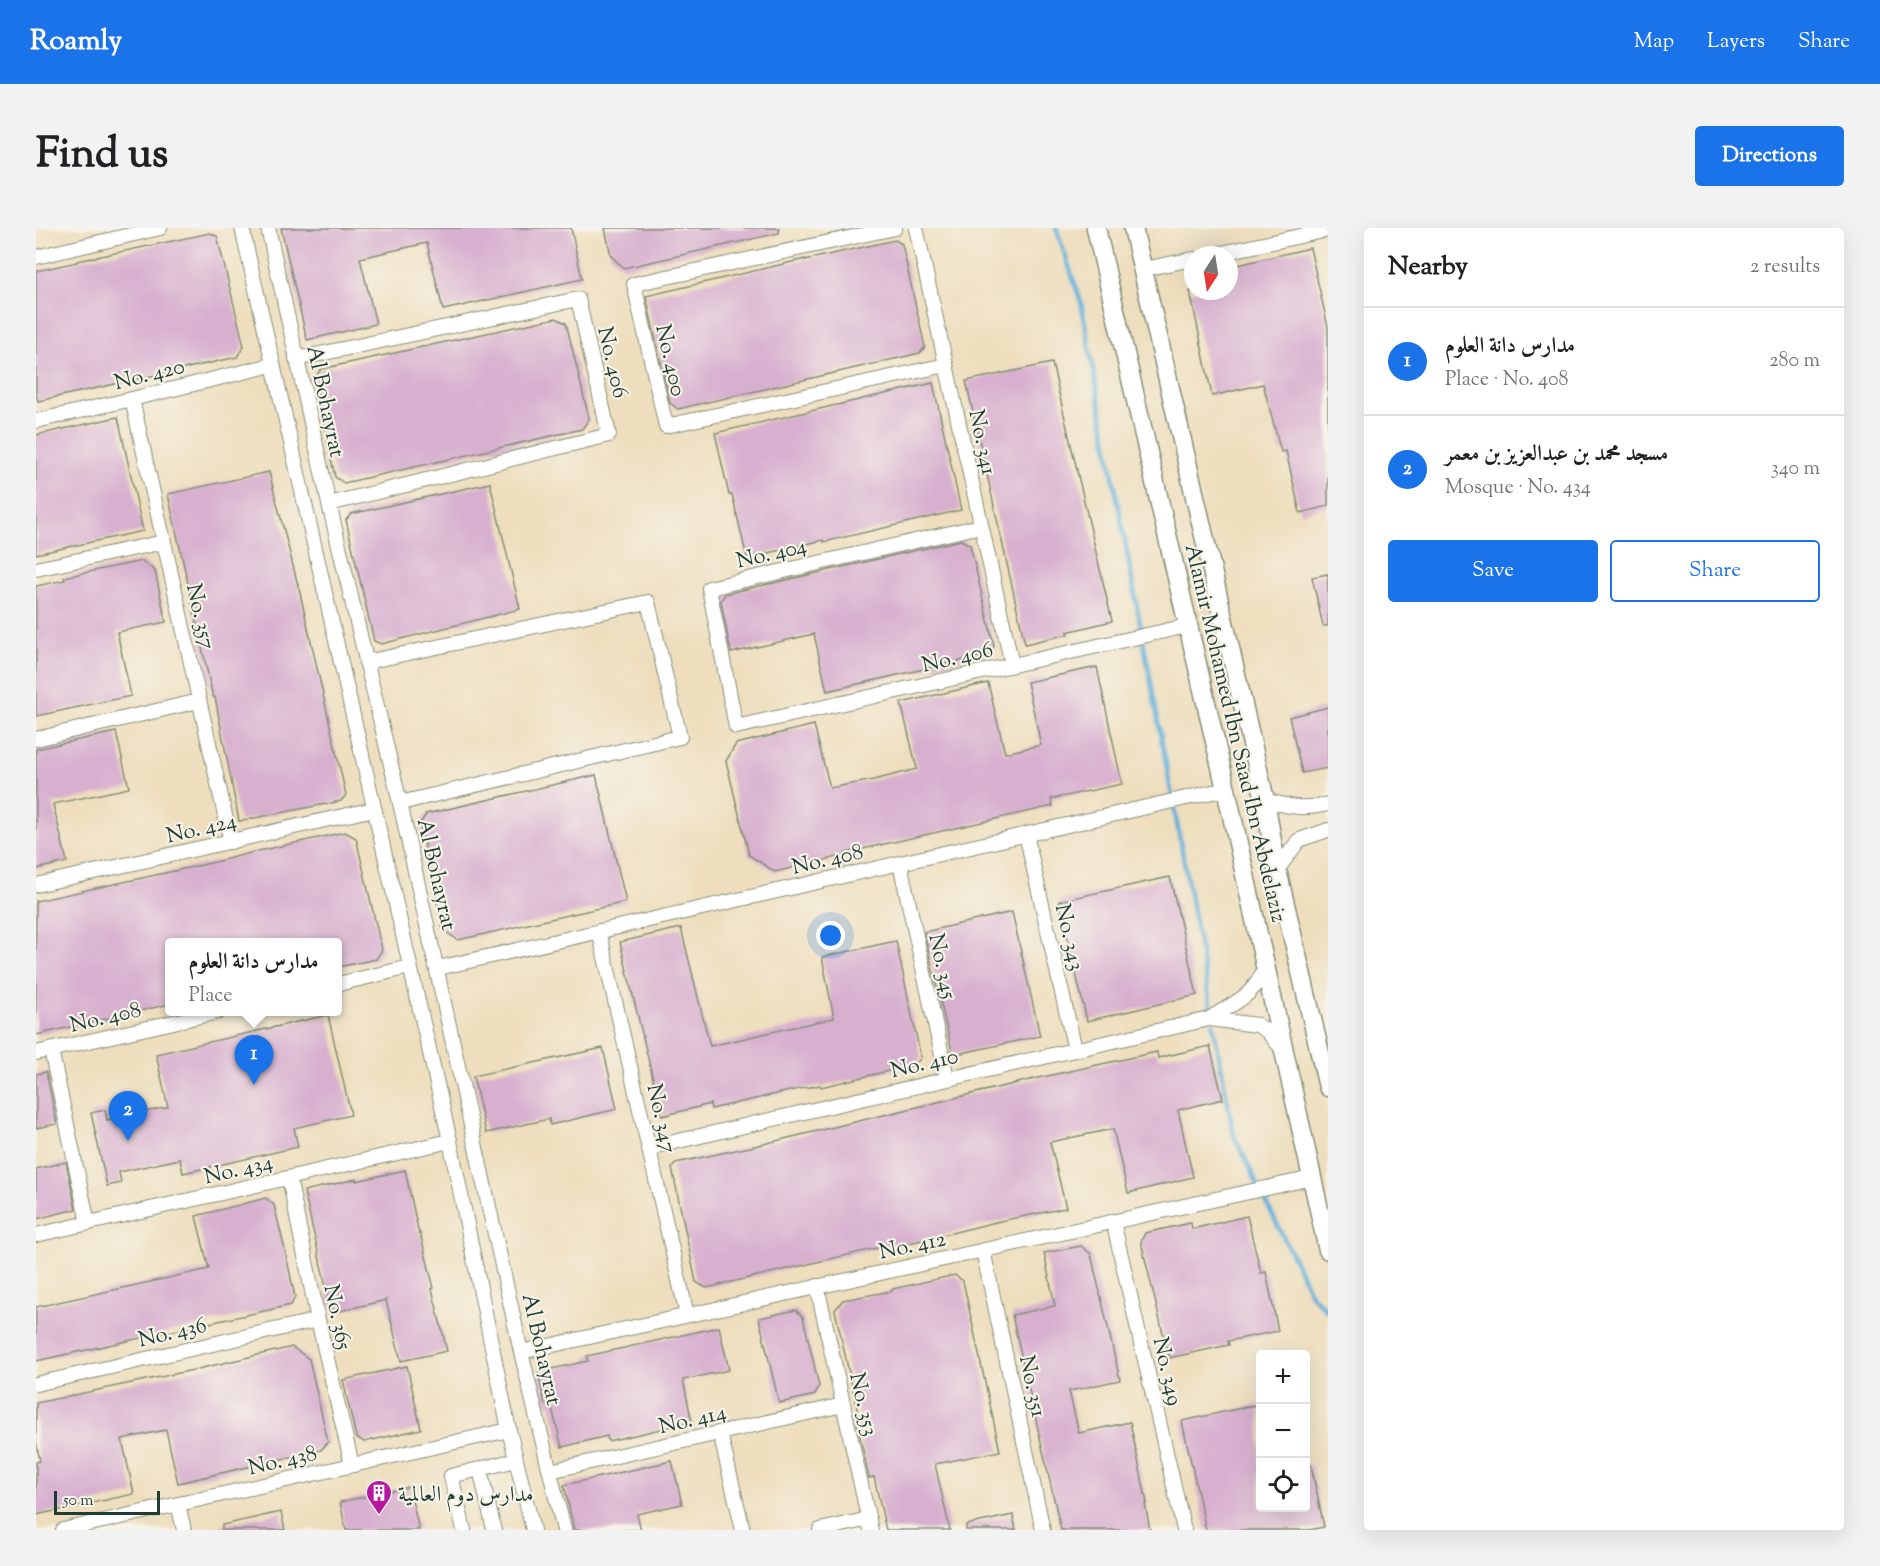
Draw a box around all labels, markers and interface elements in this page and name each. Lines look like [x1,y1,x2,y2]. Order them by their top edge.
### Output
text: Roamly [30,22,122,62]
text: Map [1634,27,1674,57]
text: Layers [1707,27,1765,57]
text: Share [1798,27,1850,57]
text: Find us [36,126,168,186]
button: Directions [1695,126,1844,186]
north arrow [1184,246,1238,300]
text: Nearby [1388,249,1468,286]
text: 2 results [1750,253,1820,282]
street label: No. 400 [645,321,693,400]
street label: No. 406 [587,324,635,402]
text: مدارس دانة العلوم [1445,331,1575,363]
street label: Al Bohayrat [297,343,352,461]
text: 1 [1404,347,1411,376]
text: 280 m [1769,347,1820,376]
street label: No. 420 [111,352,189,400]
text: Place · No. 408 [1445,366,1569,395]
street label: No. 341 [959,407,1004,479]
text: مسجد محمد بن عبدالعزيز بن معمر [1445,439,1668,471]
text: 2 [1403,455,1412,484]
text: 340 m [1771,455,1820,484]
text: Mosque · No. 434 [1445,474,1591,503]
street label: No. 404 [733,531,810,579]
button: Save [1388,540,1598,602]
button: Share [1610,540,1820,602]
street label: Alamir Mohamed Ibn Saad Ibn Abdelaziz [1175,541,1293,926]
street label: No. 357 [176,581,222,653]
street label: No. 406 [919,635,997,683]
street label: No. 424 [163,806,240,854]
street label: Al Bohayrat [407,816,464,934]
street label: No. 408 [789,837,867,885]
street label: No. 343 [1045,901,1091,974]
your location [816,921,845,950]
street label: No. 345 [919,931,964,1003]
popup [165,938,342,1016]
text: مدارس دانة العلوم [188,947,319,979]
text: Place [188,982,233,1011]
street label: No. 408 [67,995,145,1043]
pin: 1 [234,1036,274,1085]
street label: No. 410 [888,1042,962,1088]
street label: No. 347 [637,1081,684,1156]
pin: 2 [108,1092,148,1141]
street label: No. 434 [201,1147,276,1194]
street label: No. 412 [876,1224,949,1270]
street label: No. 365 [314,1282,359,1354]
street label: Al Bohayrat [512,1291,569,1409]
street label: No. 436 [135,1311,210,1357]
street label: No. 349 [1143,1334,1189,1409]
map controls [1256,1350,1310,1512]
button: + [1256,1350,1310,1404]
street label: No. 351 [1009,1353,1053,1421]
street label: No. 353 [839,1370,885,1440]
street label: No. 414 [656,1398,730,1444]
button: − [1256,1404,1310,1458]
street label: No. 438 [245,1438,320,1485]
button: locate [1256,1458,1310,1512]
building icon: مدارس دوم العالمية [364,1478,394,1516]
place label: مدارس دوم العالمية [398,1480,534,1513]
scale bar [54,1488,160,1516]
text: 50 m [63,1490,94,1513]

